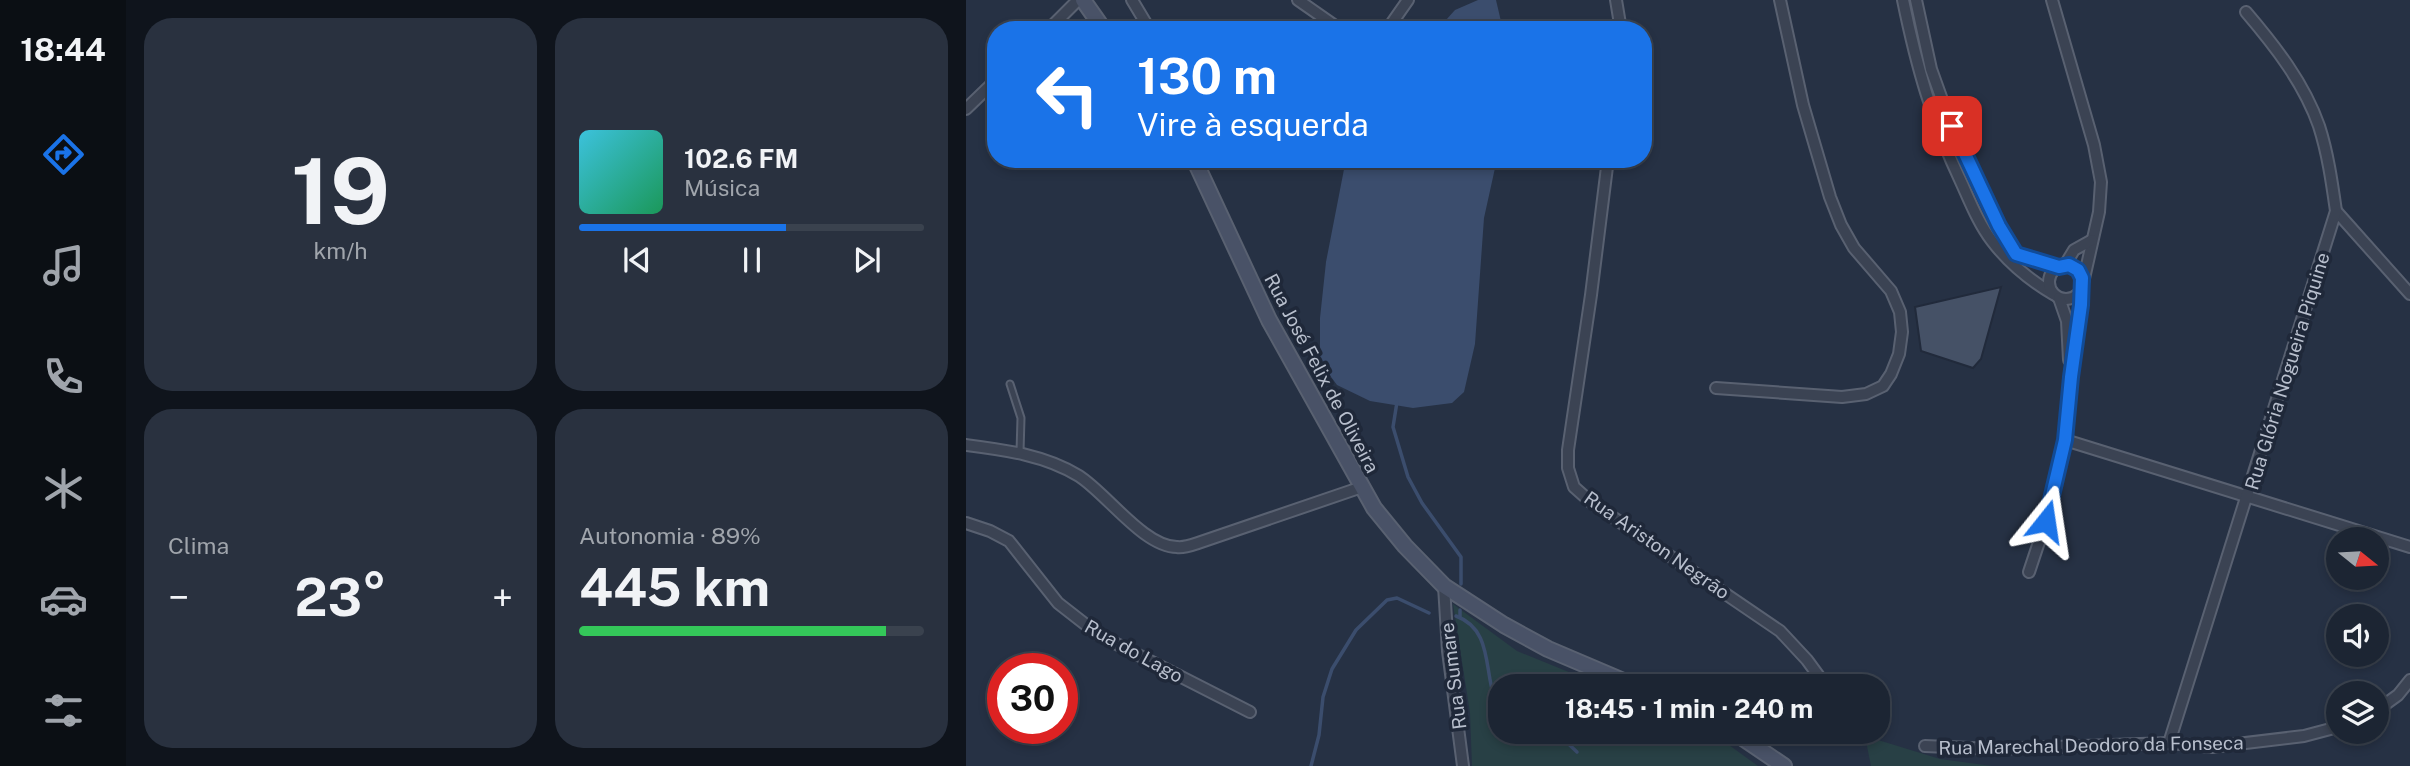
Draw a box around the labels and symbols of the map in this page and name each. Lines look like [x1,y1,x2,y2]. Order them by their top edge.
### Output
pin [1922,96,1982,156]
street label: Rua Glória Nogueira Piquine [2240,250,2334,492]
street label: Rua José Felix de Oliveira [1260,270,1384,476]
position arrow [2009,484,2083,558]
street label: Rua Ariston Negrão [1580,487,1734,603]
north arrow [2326,527,2389,590]
street label: Rua do Lago [1081,615,1187,687]
street label: Rua Sumare [1436,621,1470,731]
speed limit sign: 30 [987,653,1078,744]
street label: Rua Marechal Deodoro da Fonseca [1938,731,2244,759]

